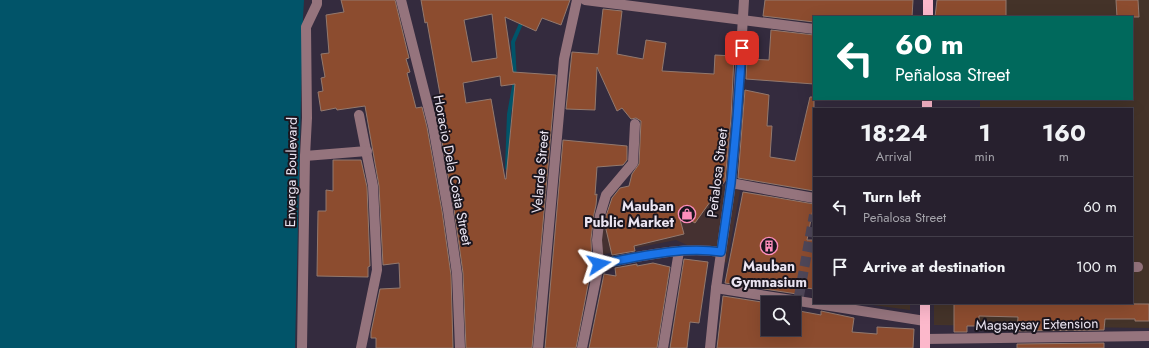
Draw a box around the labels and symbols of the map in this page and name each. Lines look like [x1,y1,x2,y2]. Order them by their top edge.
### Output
pin [725,31,759,65]
street label: Horacio Dela Costa Street [429,93,478,248]
street label: Enverga Boulevard [280,117,302,227]
street label: Peñalosa Street [702,127,732,219]
street label: Velarde Street [526,129,554,214]
place label: Mauban Public Market [584,196,675,232]
shop icon: Mauban Public Market [677,204,697,224]
building icon: Mauban Gymnasium [759,236,779,256]
position arrow [578,243,620,285]
place label: Mauban Gymnasium [731,256,807,292]
street label: Magsaysay Extension [975,313,1099,335]

